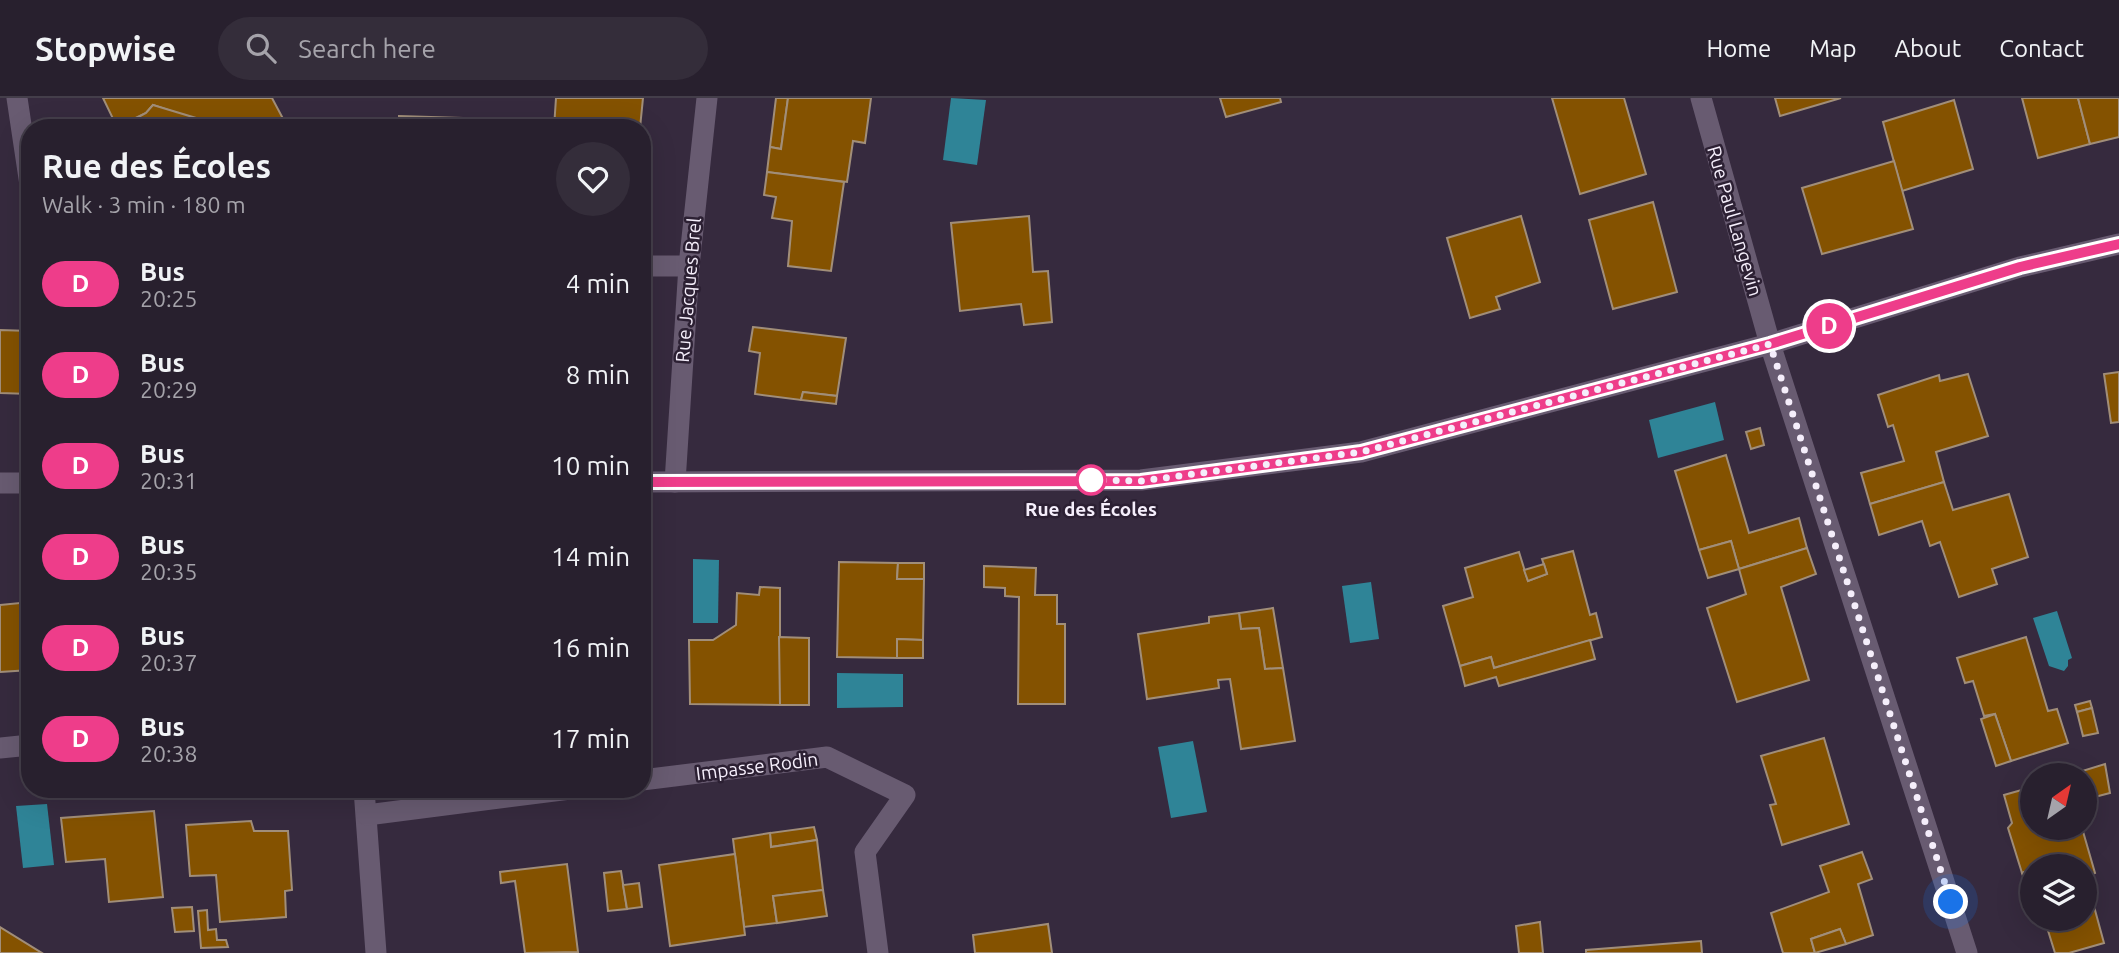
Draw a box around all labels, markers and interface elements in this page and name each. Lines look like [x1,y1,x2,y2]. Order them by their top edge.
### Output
search box [218,17,708,80]
icon: search [242,29,280,67]
text: Stopwise [35,30,176,67]
text: Search here [298,34,436,63]
text: Home [1706,35,1771,62]
text: Map [1809,35,1856,62]
text: About [1894,35,1961,62]
text: Contact [1999,35,2084,62]
button: heart [556,142,630,216]
street label: Rue Paul Langevin [1703,143,1767,299]
text: Rue des Écoles [42,147,271,184]
text: Walk · 3 min · 180 m [42,192,246,217]
street label: Rue Jacques Brel [671,217,705,363]
text: Bus [140,257,185,286]
text: 4 min [566,269,630,298]
text: D [72,270,89,297]
text: 20:25 [140,286,198,311]
line badge: D [1806,303,1852,349]
text: D [1820,312,1838,339]
text: Bus [140,348,185,377]
text: 8 min [566,360,630,389]
text: D [72,361,89,388]
text: 20:29 [140,377,198,402]
text: Bus [140,439,185,468]
text: 10 min [551,451,630,480]
text: D [72,452,89,479]
marker: Rue des Écoles [1076,465,1106,495]
text: 20:31 [140,468,198,493]
place label: Rue des Écoles [1025,498,1157,520]
text: Bus [140,530,185,559]
text: 14 min [551,542,630,571]
text: D [72,543,89,570]
text: 20:35 [140,559,198,584]
text: Bus [140,621,185,650]
text: 16 min [551,633,630,662]
text: D [72,634,89,661]
text: 20:37 [140,650,198,675]
text: Bus [140,712,185,741]
text: 17 min [551,724,630,753]
text: D [72,725,89,752]
text: 20:38 [140,741,198,766]
street label: Impasse Rodin [695,748,819,784]
north arrow [2020,763,2096,840]
map controls [2020,763,2097,931]
button: layers [2020,854,2097,931]
your location [1933,884,1968,919]

